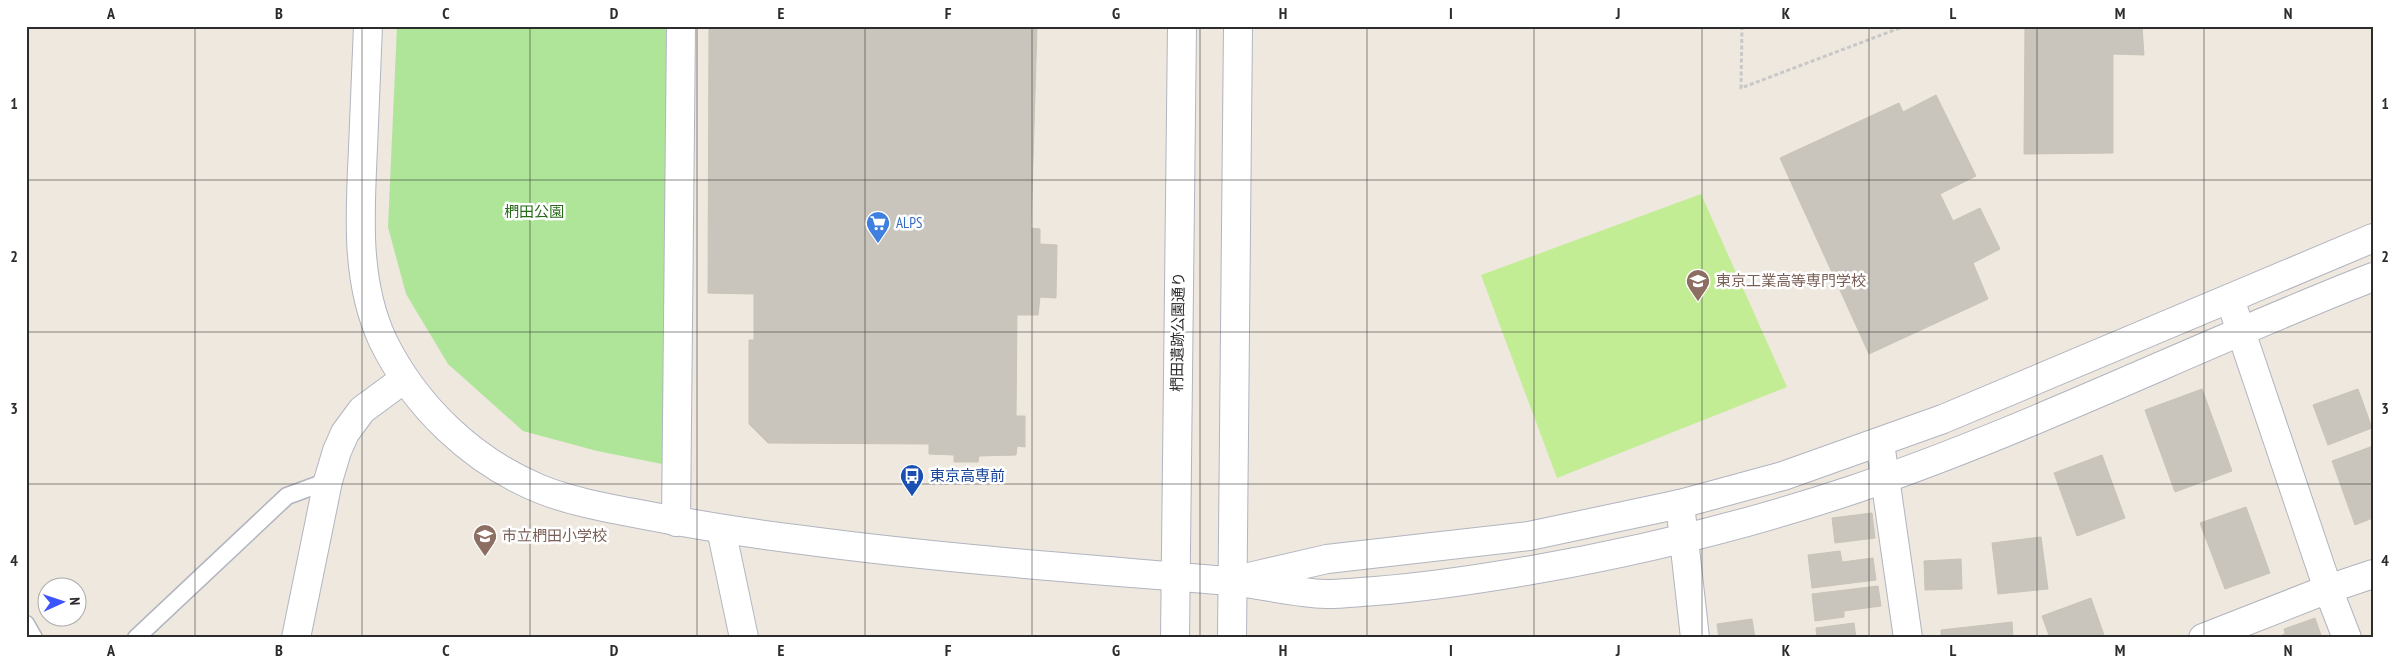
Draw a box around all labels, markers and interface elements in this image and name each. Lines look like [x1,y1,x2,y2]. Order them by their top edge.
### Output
text: A [106,3,116,23]
text: B [275,3,283,23]
text: C [442,3,450,23]
text: D [610,3,619,23]
text: E [778,3,785,23]
text: F [945,3,952,23]
text: G [1112,3,1120,23]
text: H [1279,3,1287,23]
text: I [1449,3,1453,23]
text: J [1615,3,1620,23]
text: K [1782,3,1791,23]
text: L [1950,3,1957,23]
text: M [2115,3,2125,23]
text: N [2284,3,2292,23]
text: 1 [10,93,18,113]
text: 1 [2381,93,2389,113]
park label: 椚田公園 [504,202,564,221]
supermarket icon: ALPS [865,210,891,244]
place label: ALPS [896,213,923,232]
text: 2 [10,246,18,266]
text: 2 [2381,246,2389,266]
school or university icon: 東京工業高等専門学校 [1685,268,1711,302]
place label: 東京工業高等専門学校 [1716,271,1866,290]
street label: 椚田遺跡公園通り [1167,272,1188,392]
text: 3 [10,398,18,418]
text: 3 [2381,398,2389,418]
bus stop icon: 東京高専前 [899,463,925,497]
place label: 東京高専前 [930,466,1005,485]
school or university icon: 市立椚田小学校 [472,523,498,557]
place label: 市立椚田小学校 [502,526,607,545]
text: 4 [10,550,18,570]
text: 4 [2381,550,2389,570]
north arrow [38,576,88,626]
text: N [66,597,84,606]
text: A [106,640,116,660]
text: B [275,640,283,660]
text: C [442,640,450,660]
text: D [610,640,619,660]
text: E [778,640,785,660]
text: F [945,640,952,660]
text: G [1112,640,1120,660]
text: H [1279,640,1287,660]
text: I [1449,640,1453,660]
text: J [1615,640,1620,660]
text: K [1782,640,1791,660]
text: L [1950,640,1957,660]
text: M [2115,640,2125,660]
text: N [2284,640,2292,660]

